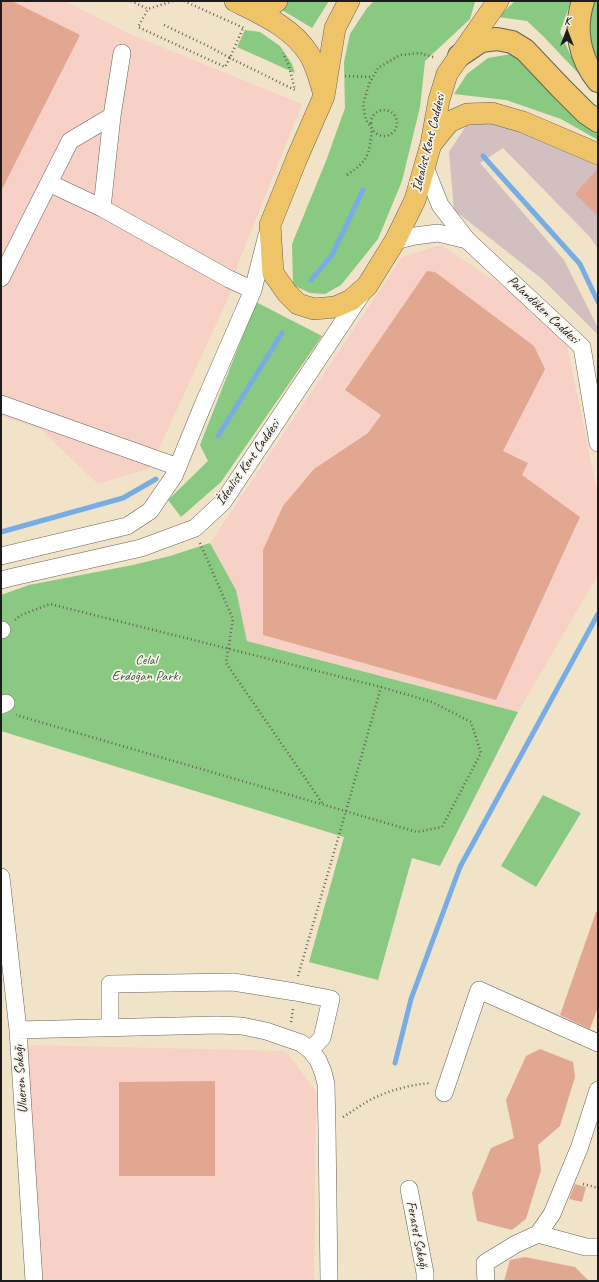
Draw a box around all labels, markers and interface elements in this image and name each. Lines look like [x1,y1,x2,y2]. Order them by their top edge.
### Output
north arrow [547,12,587,52]
text: K [564,13,570,27]
street label: İdealist Kent Caddesi [409,92,449,194]
street label: Palandöken Caddesi [504,273,582,347]
street label: İdealist Kent Caddesi [212,417,284,509]
park label: Celal Erdoğan Parkı [112,652,180,684]
street label: Ulueren Sokağı [10,1044,32,1114]
street label: Feraset Sokağı [402,1200,432,1270]

